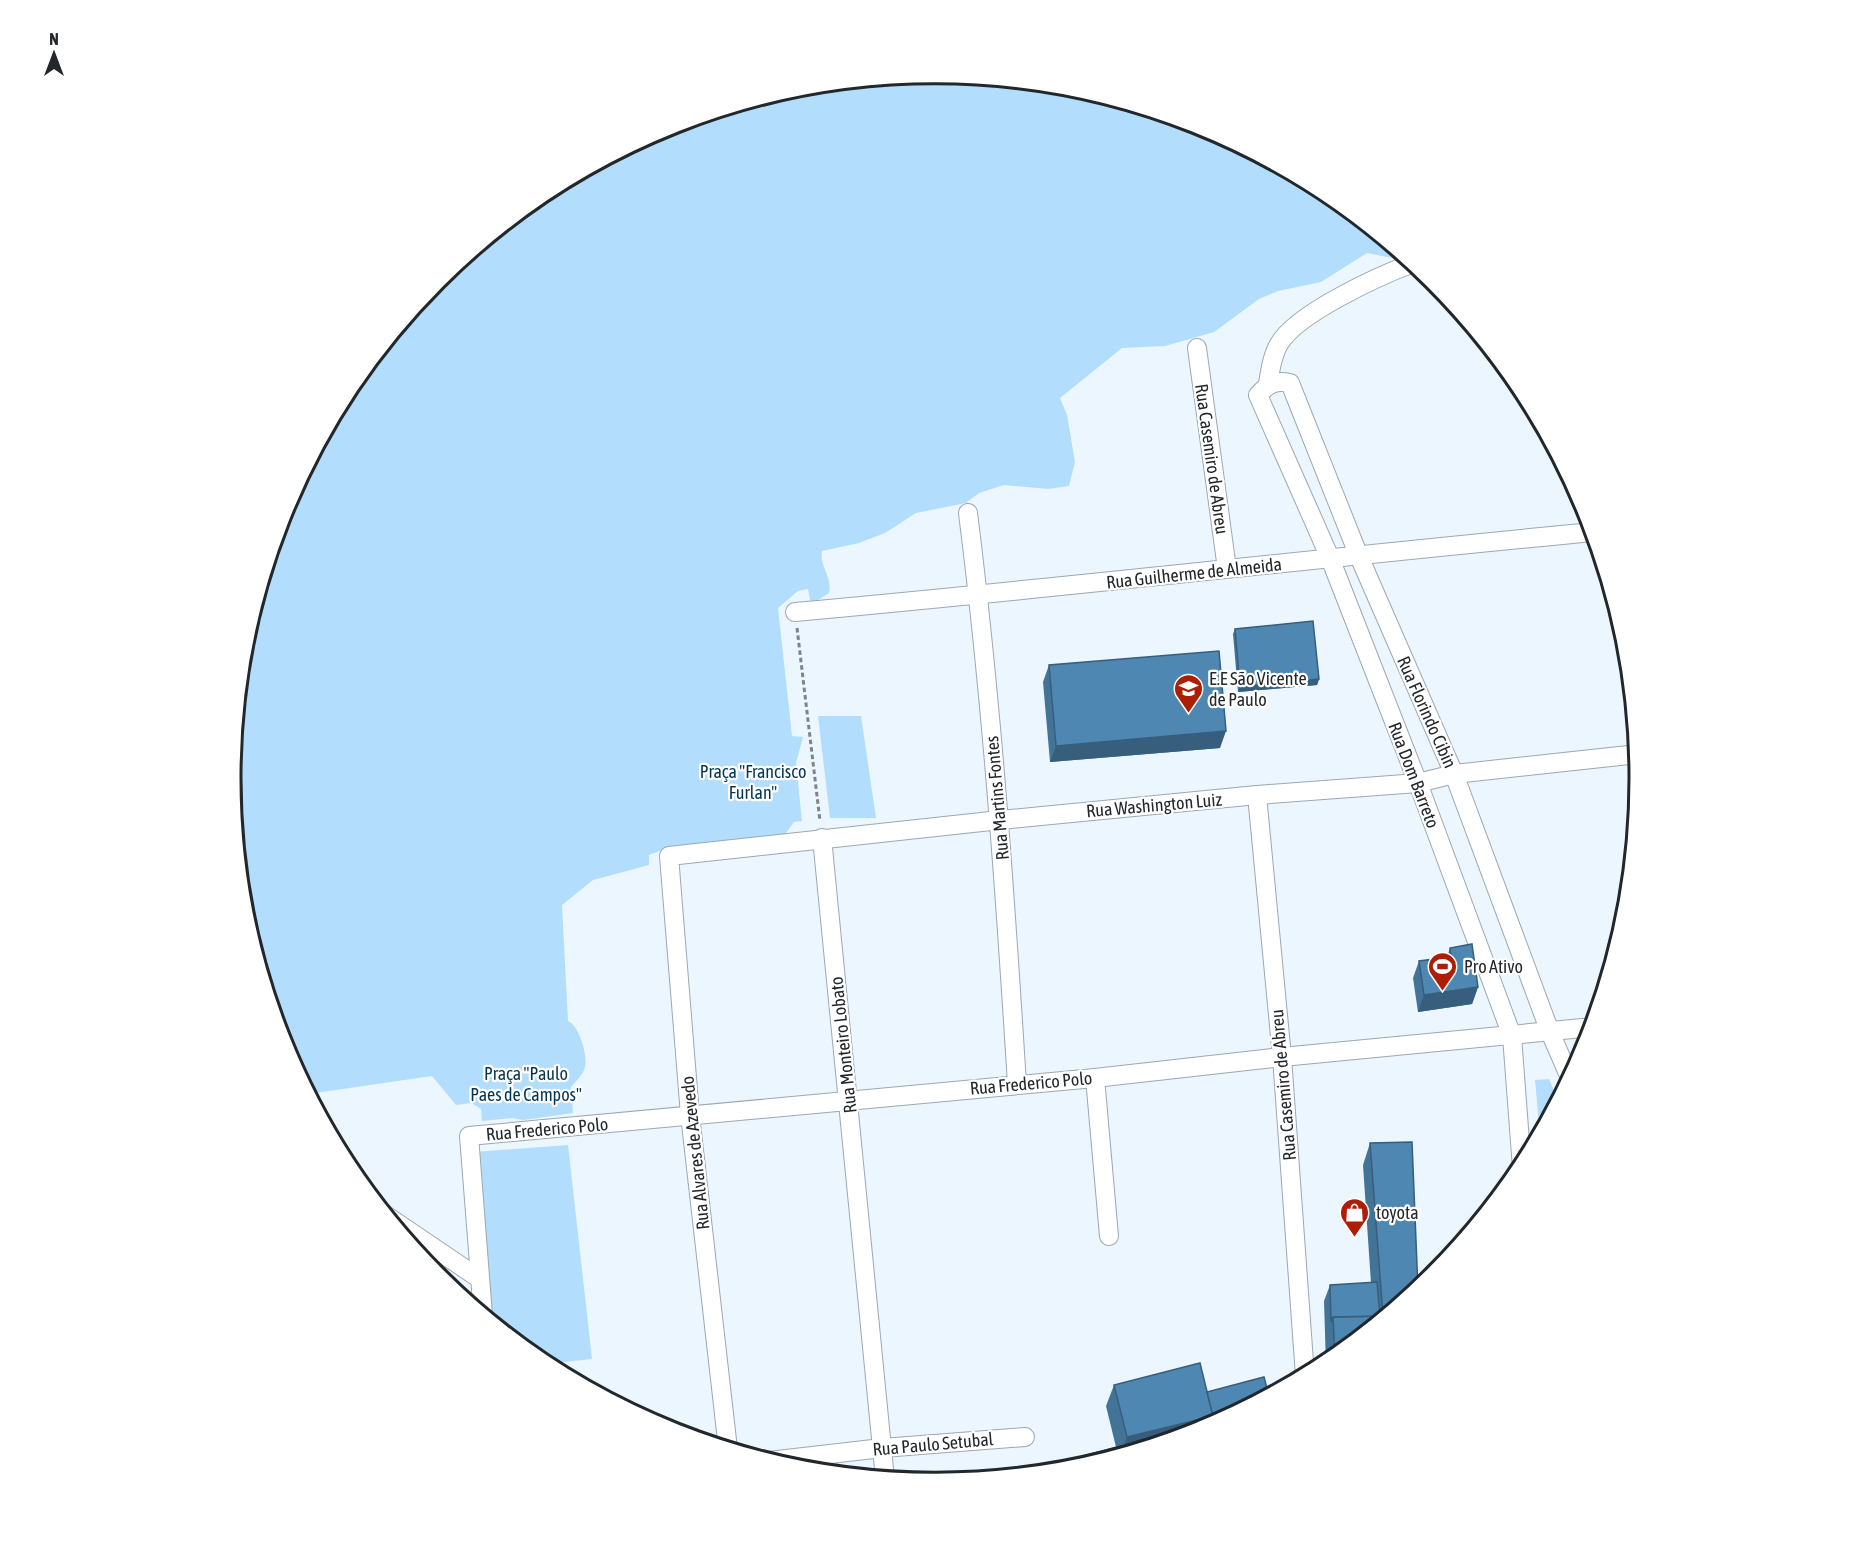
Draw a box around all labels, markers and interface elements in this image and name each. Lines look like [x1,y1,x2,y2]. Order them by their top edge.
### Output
north arrow [24,24,84,84]
text: N [49,30,59,48]
street label: Rua Casemiro de Abreu [1191,382,1233,536]
street label: Rua Guilherme de Almeida [1105,553,1283,593]
street label: Rua Florindo Cibin [1393,653,1461,771]
place label: E.E São Vicente de Paulo [1209,668,1307,710]
school or university icon: E.E São Vicente de Paulo [1172,672,1204,714]
street label: Rua Dom Barreto [1384,719,1444,831]
street label: Rua Martins Fontes [981,735,1013,861]
park label: Praça "Francisco Furlan" [700,761,806,803]
street label: Rua Washington Luiz [1085,789,1223,821]
sports icon: Pro Ativo [1427,950,1459,992]
place label: Pro Ativo [1464,956,1523,977]
street label: Rua Monteiro Lobato [825,976,861,1114]
street label: Rua Casemiro de Abreu [1266,1009,1300,1161]
park label: Praça "Paulo Paes de Campos" [470,1063,582,1105]
street label: Rua Frederico Polo [969,1067,1093,1099]
street label: Rua Alvares de Azevedo [676,1075,714,1231]
street label: Rua Frederico Polo [485,1113,609,1145]
shop icon: toyota [1339,1196,1371,1238]
place label: toyota [1376,1202,1419,1223]
street label: Rua Paulo Setubal [872,1428,994,1460]

